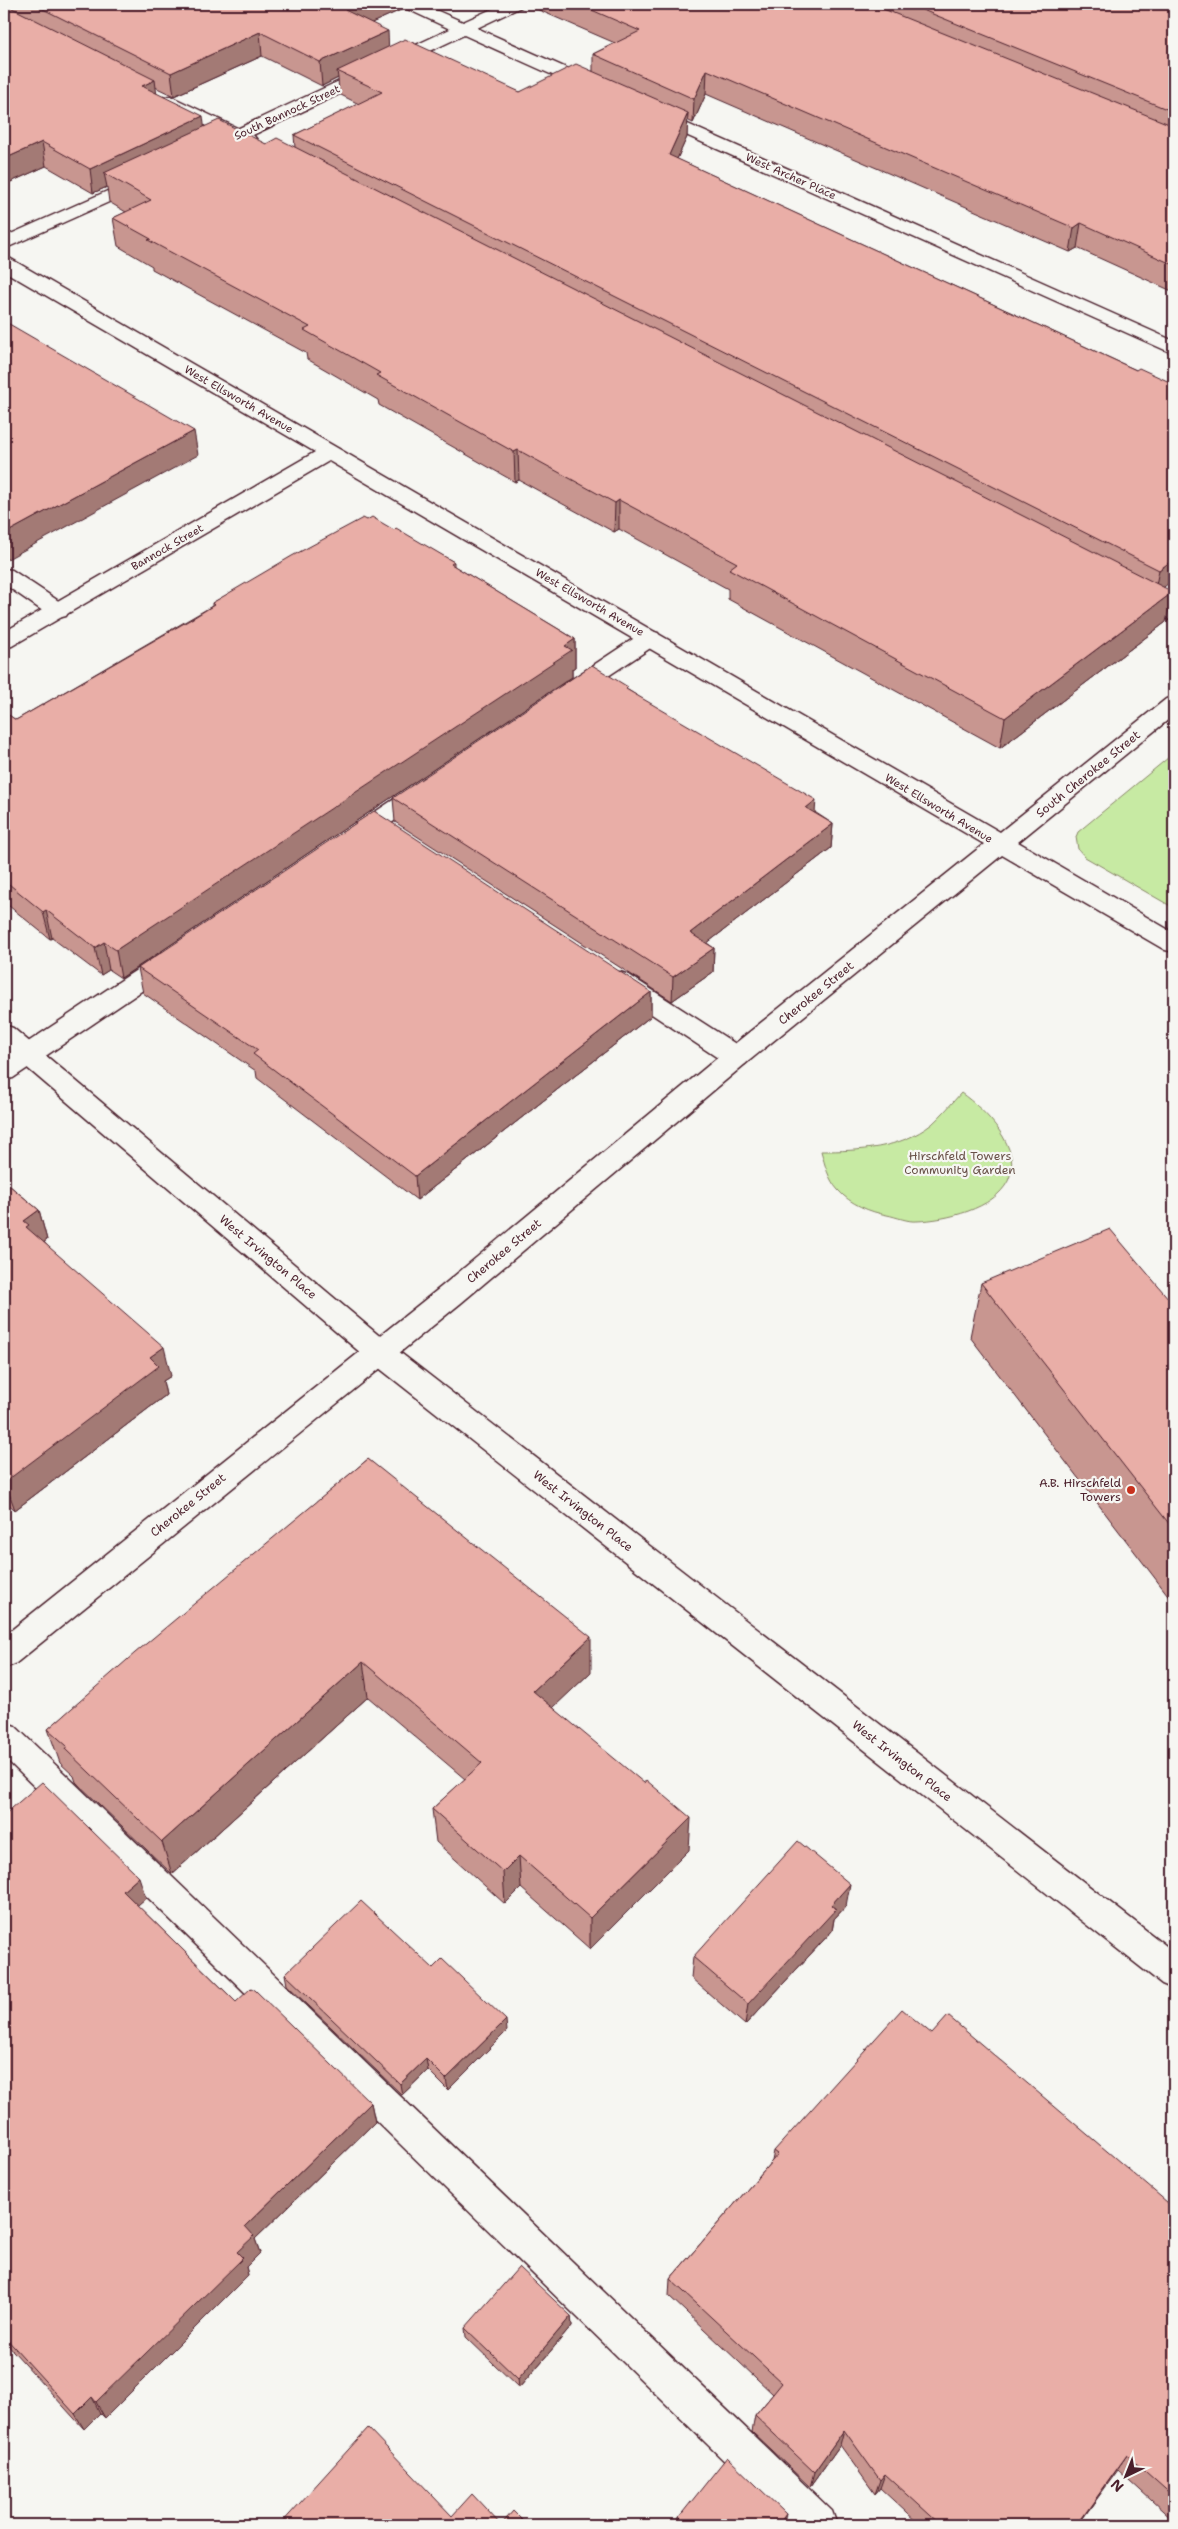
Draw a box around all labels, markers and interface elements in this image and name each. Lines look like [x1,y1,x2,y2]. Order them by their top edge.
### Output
street label: South Bannock Street [232,81,343,144]
street label: West Archer Place [743,150,838,203]
street label: West Ellsworth Avenue [182,362,296,437]
street label: Bannock Street [128,521,206,574]
street label: West Ellsworth Avenue [533,565,647,640]
street label: South Cherokee Street [1032,727,1144,821]
street label: West Ellsworth Avenue [882,770,996,847]
street label: Cherokee Street [775,958,857,1028]
park label: Hirschfeld Towers Community Garden [904,1148,1016,1178]
street label: West Irvington Place [216,1211,320,1303]
street label: Cherokee Street [463,1215,545,1287]
street label: West Irvington Place [530,1467,636,1555]
street label: Cherokee Street [147,1470,229,1540]
place label: A.B. Hirschfeld Towers [1039,1475,1121,1505]
marker: A.B. Hirschfeld Towers [1125,1484,1137,1496]
street label: West Irvington Place [849,1717,955,1805]
north arrow [1100,2452,1150,2502]
text: N [1107,2475,1127,2496]

